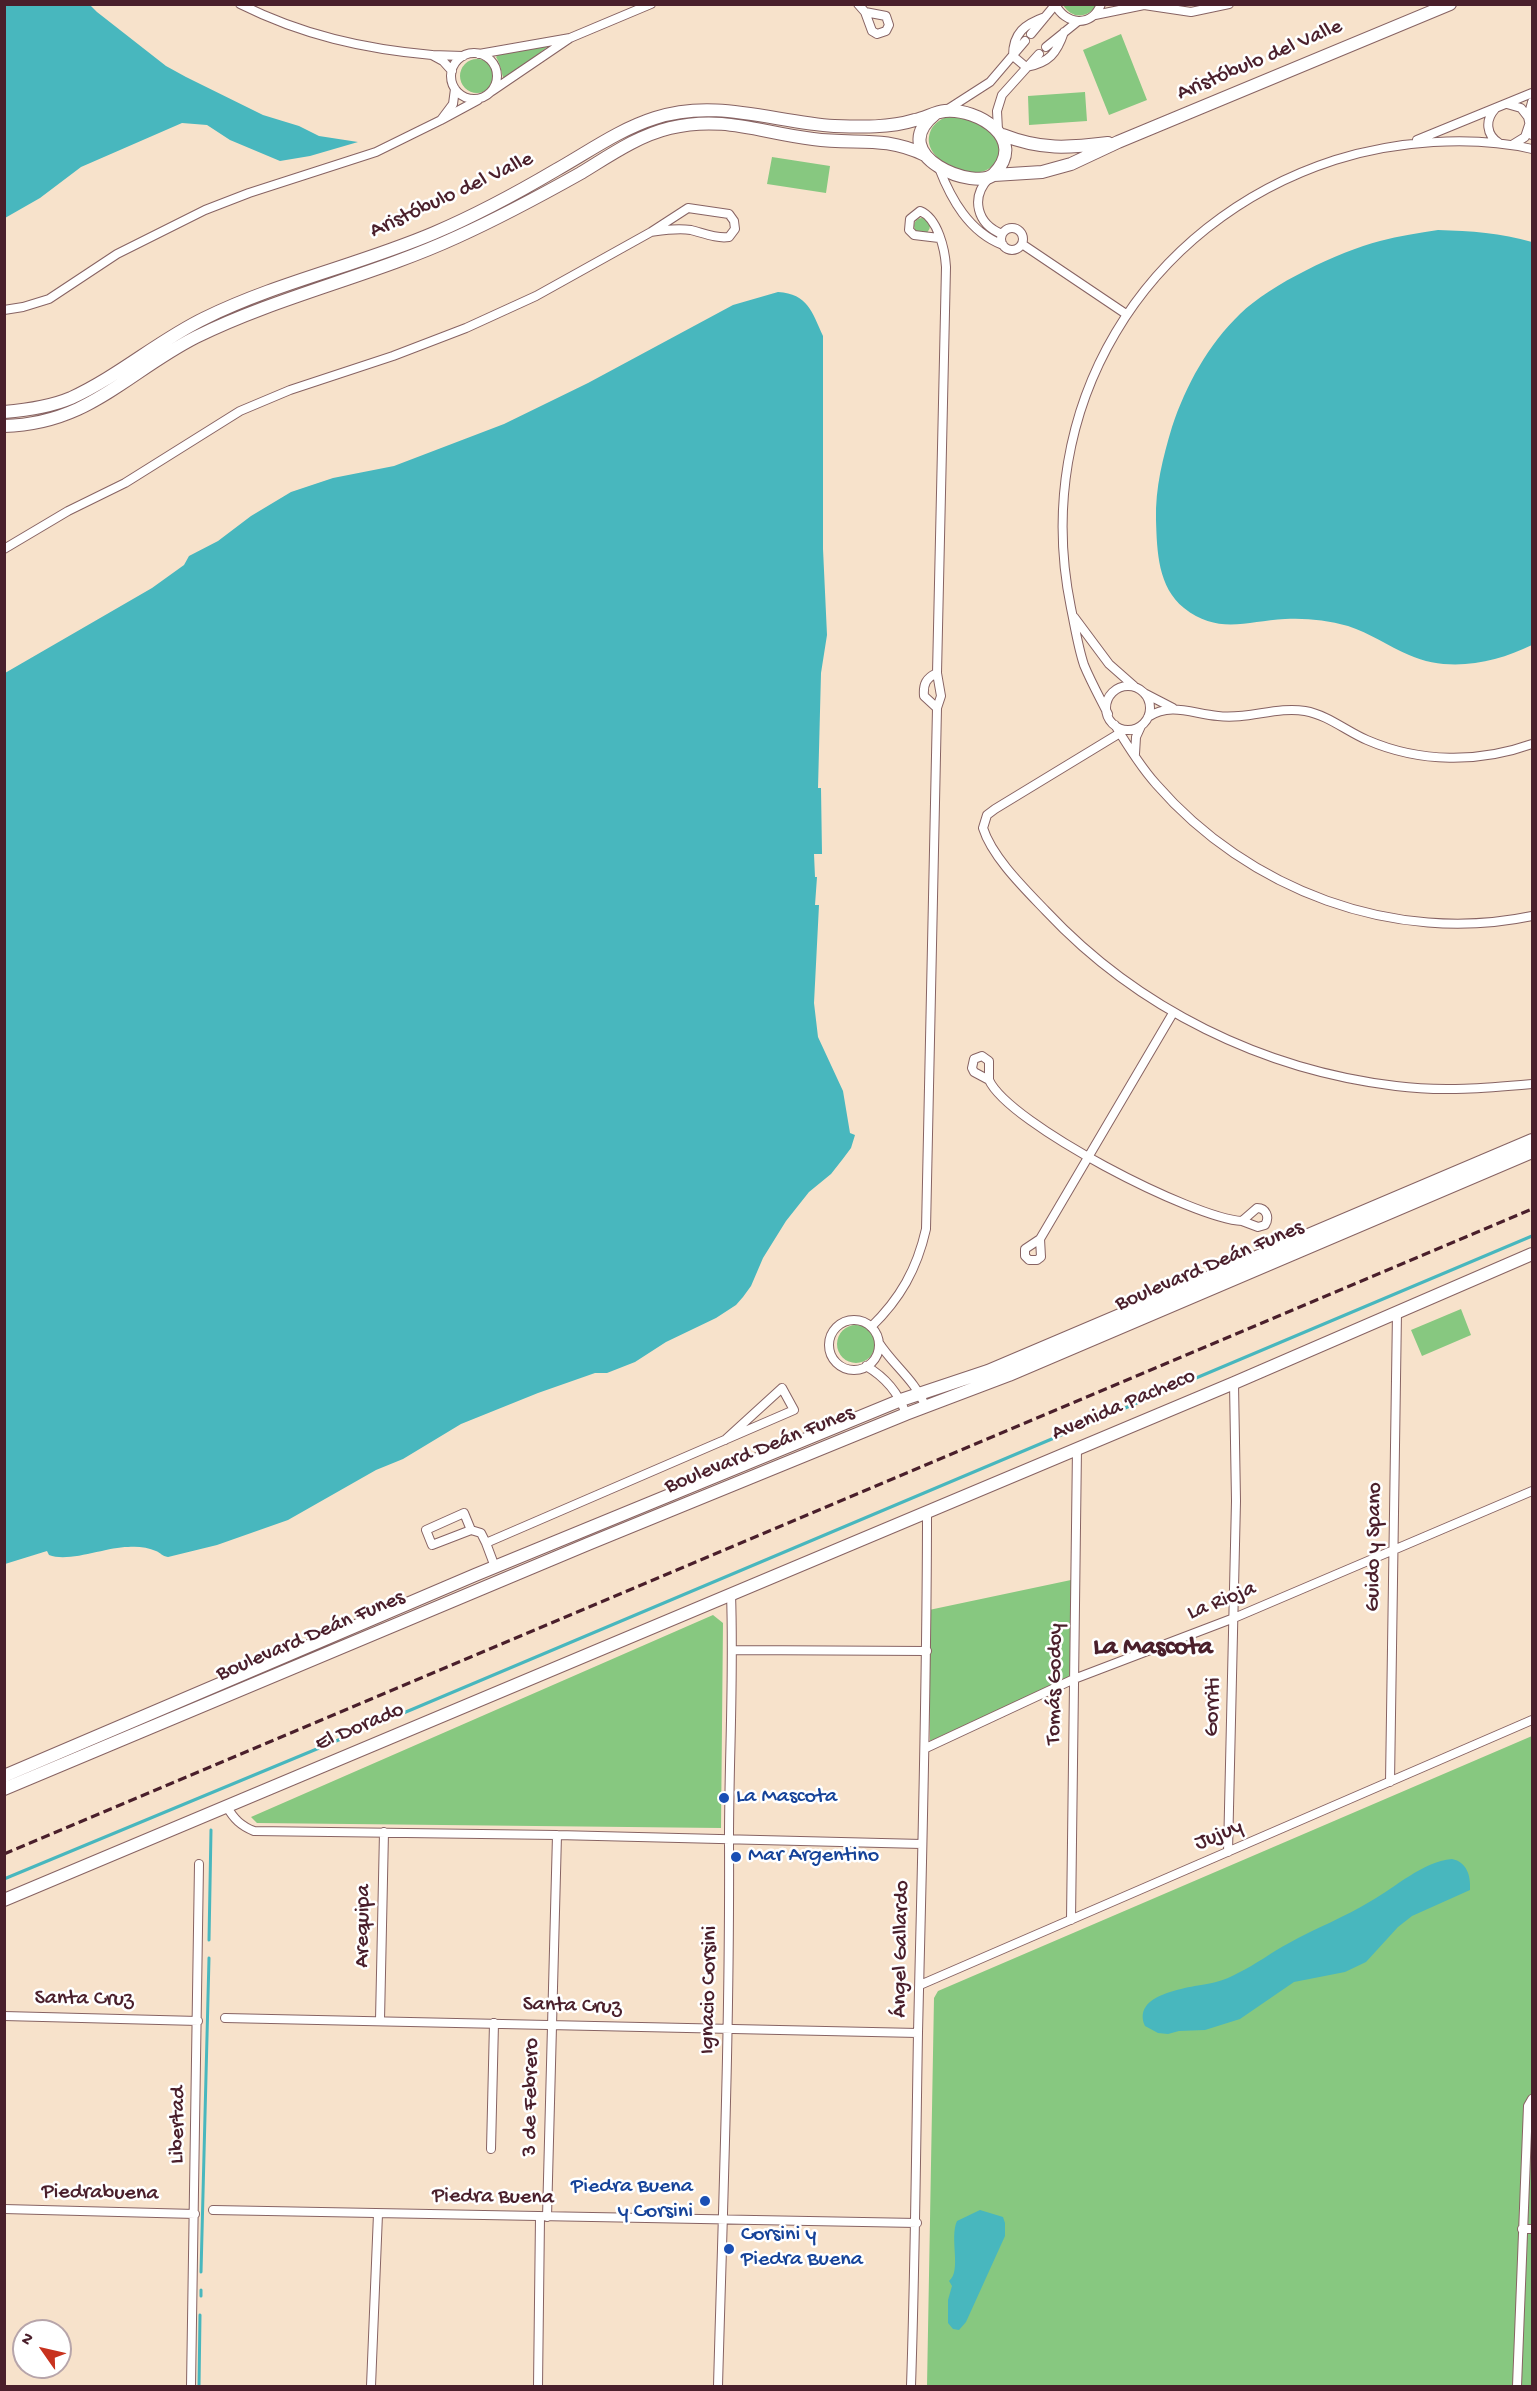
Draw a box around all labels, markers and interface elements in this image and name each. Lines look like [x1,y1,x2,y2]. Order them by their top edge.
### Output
street label: Aristóbulo del Valle [1173,14,1347,108]
street label: Aristóbulo del Valle [366,147,538,245]
street label: Boulevard Deán Funes [1112,1215,1308,1319]
street label: Avenida Pacheco [1048,1364,1200,1448]
street label: Boulevard Deán Funes [661,1401,859,1501]
street label: Guido y Spano [1361,1482,1389,1612]
street label: La Rioja [1184,1576,1260,1628]
street label: Boulevard Deán Funes [213,1585,409,1689]
street label: Tomás Godoy [1042,1623,1070,1745]
district label: La Mascota [1093,1633,1213,1665]
street label: Gorriti [1200,1677,1228,1737]
street label: El Dorado [312,1698,408,1758]
place label: La Mascota [736,1785,837,1811]
marker: La Mascota [717,1791,731,1805]
street label: Jujuy [1191,1814,1247,1858]
place label: Mar Argentino [748,1844,879,1870]
marker: Mar Argentino [729,1850,743,1864]
street label: Ángel Gallardo [888,1880,916,2018]
street label: Arequipa [350,1884,378,1968]
street label: Ignacio Corsini [696,1925,724,2055]
street label: Santa Cruz [34,1986,134,2014]
street label: Santa Cruz [522,1992,622,2022]
street label: 3 de Febrero [518,2037,546,2157]
street label: Libertad [165,2086,193,2164]
place label: Piedra Buena y Corsini [571,2175,693,2226]
street label: Piedrabuena [41,2180,159,2208]
street label: Piedra Buena [432,2184,554,2212]
marker: Piedra Buena y Corsini [698,2194,712,2208]
place label: Corsini y Piedra Buena [741,2223,863,2274]
marker: Corsini y Piedra Buena [722,2242,736,2256]
north arrow [12,2319,72,2379]
text: N [18,2330,39,2349]

